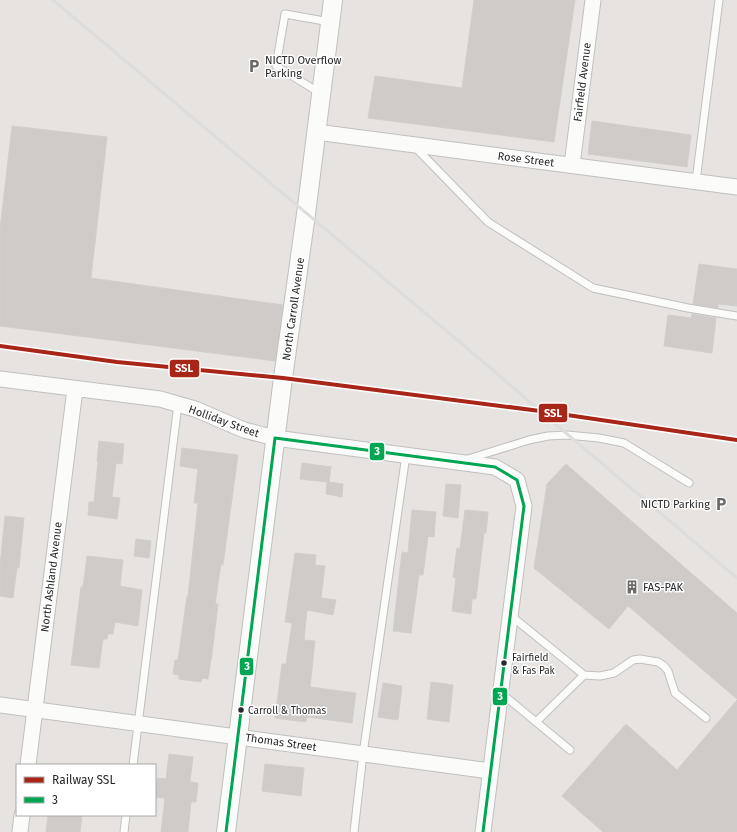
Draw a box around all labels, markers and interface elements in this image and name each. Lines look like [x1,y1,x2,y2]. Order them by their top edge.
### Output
street label: Fairfield Avenue [571,42,594,122]
place label: NICTD Overflow Parking [265,54,342,80]
parking icon: NICTD Overflow Parking [246,58,262,74]
street label: Rose Street [497,150,555,169]
street label: North Carroll Avenue [280,257,307,361]
line badge: SSL [169,359,200,378]
text: SSL [175,362,193,375]
street label: Holliday Street [187,403,261,440]
line badge: SSL [538,403,568,423]
text: SSL [544,407,562,420]
line badge: 3 [369,442,385,461]
text: 3 [373,445,380,458]
parking icon: NICTD Parking [713,496,729,512]
place label: NICTD Parking [641,498,710,511]
street label: North Ashland Avenue [38,521,65,633]
building icon: FAS-PAK [624,579,640,595]
place label: FAS-PAK [643,581,684,594]
place label: Fairfield & Fas Pak [512,652,556,677]
line badge: 3 [239,657,254,676]
marker: Fairfield & Fas Pak [499,658,509,668]
text: 3 [243,660,250,673]
line badge: 3 [492,687,508,706]
text: 3 [496,690,503,703]
marker: Carroll & Thomas [236,705,246,715]
place label: Carroll & Thomas [248,705,326,717]
street label: Thomas Street [244,731,317,754]
legend [16,764,156,816]
text: Railway SSL [52,773,115,787]
text: 3 [52,793,58,807]

